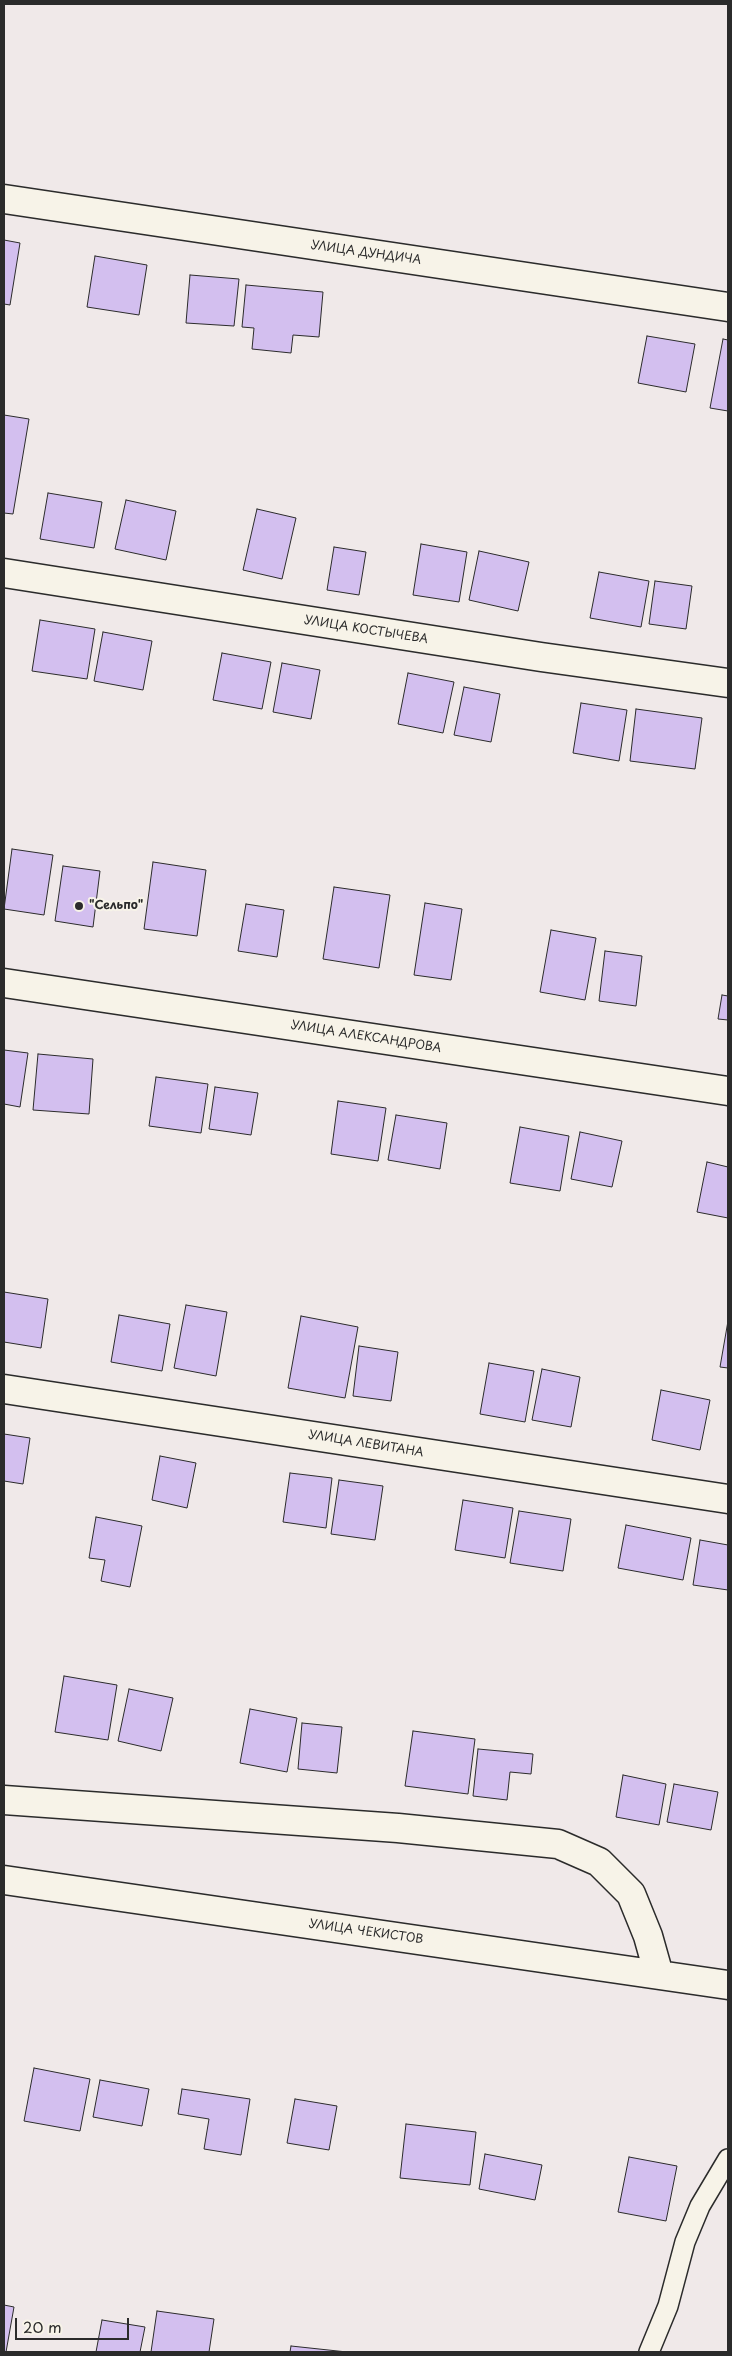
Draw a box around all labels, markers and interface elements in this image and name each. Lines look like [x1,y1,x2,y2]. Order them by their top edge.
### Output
street label: УЛИЦА ДУНДИЧА [310,238,422,268]
street label: УЛИЦА КОСТЫЧЕВА [303,613,429,647]
place label: "Сельпо" [89,899,143,913]
marker: "Сельпо" [73,900,85,912]
street label: УЛИЦА АЛЕКСАНДРОВА [290,1018,442,1056]
street label: УЛИЦА ЛЕВИТАНА [307,1428,425,1460]
street label: УЛИЦА ЧЕКИСТОВ [308,1917,424,1947]
scale bar [18,2308,131,2340]
text: 20 m [23,2315,62,2338]

